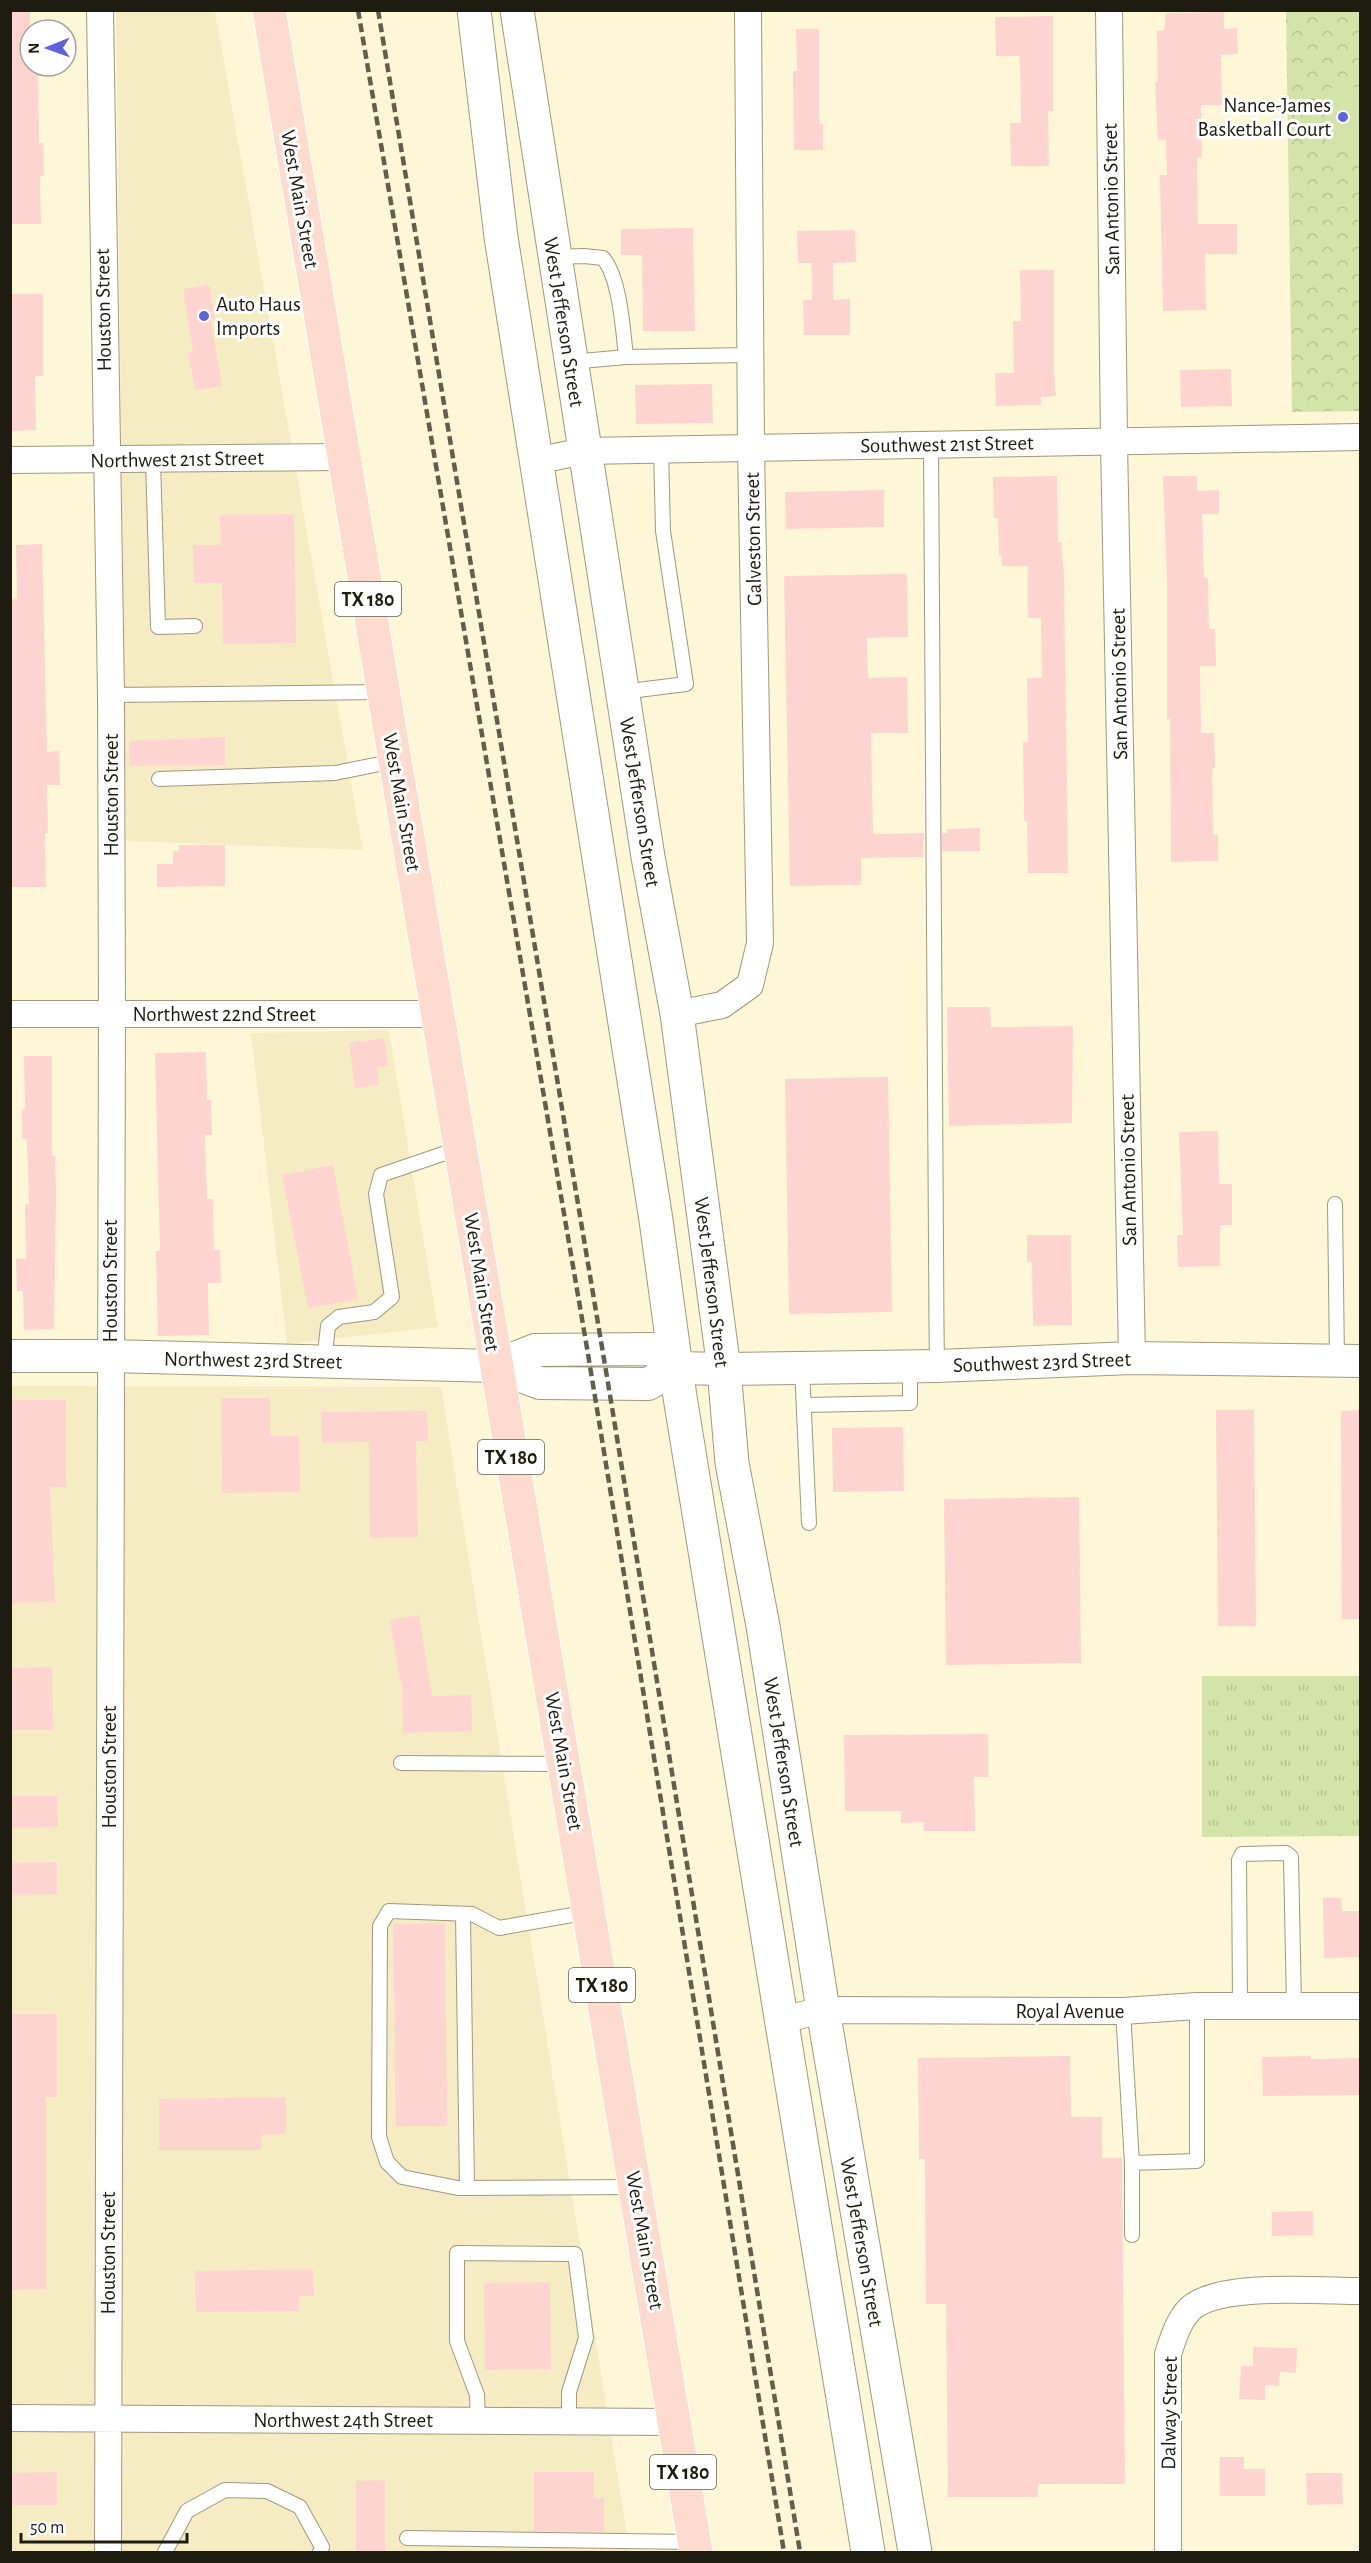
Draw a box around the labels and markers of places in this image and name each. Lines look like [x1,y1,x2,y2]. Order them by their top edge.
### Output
place label: Nance-James Basketball Court [1198,95,1331,140]
marker: Nance-James Basketball Court [1336,110,1350,124]
place label: Auto Haus Imports [216,294,301,339]
marker: Auto Haus Imports [197,309,211,323]

